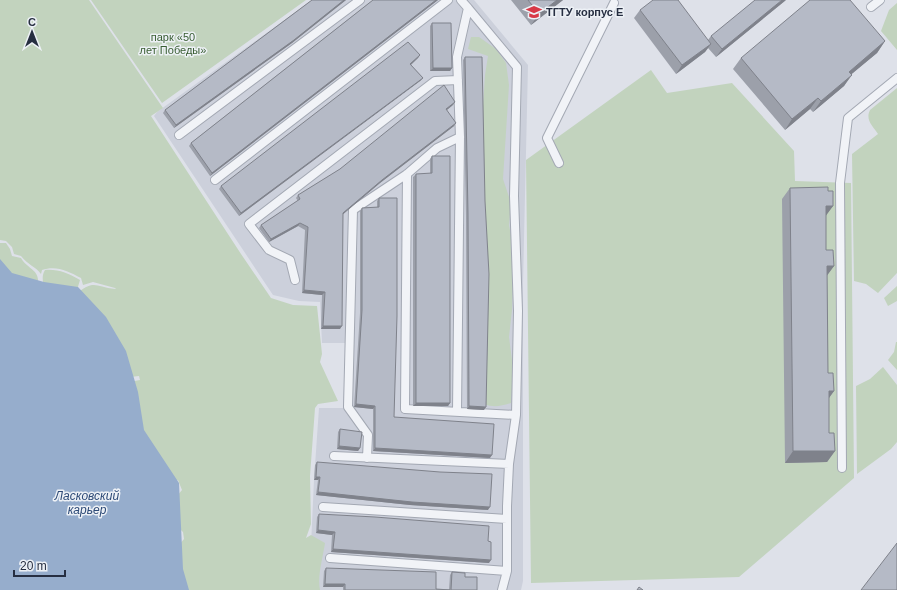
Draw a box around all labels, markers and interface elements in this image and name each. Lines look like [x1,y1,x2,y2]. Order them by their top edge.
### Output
school or university icon: ТГТУ корпус Е [525,3,543,21]
place label: ТГТУ корпус Е [546,6,623,18]
north arrow [12,12,52,52]
text: С [28,16,36,28]
park label: парк «50 лет Победы» [140,31,206,56]
water label: Ласковский карьер [54,489,119,517]
scale bar [14,552,65,578]
text: 20 m [20,559,47,573]

